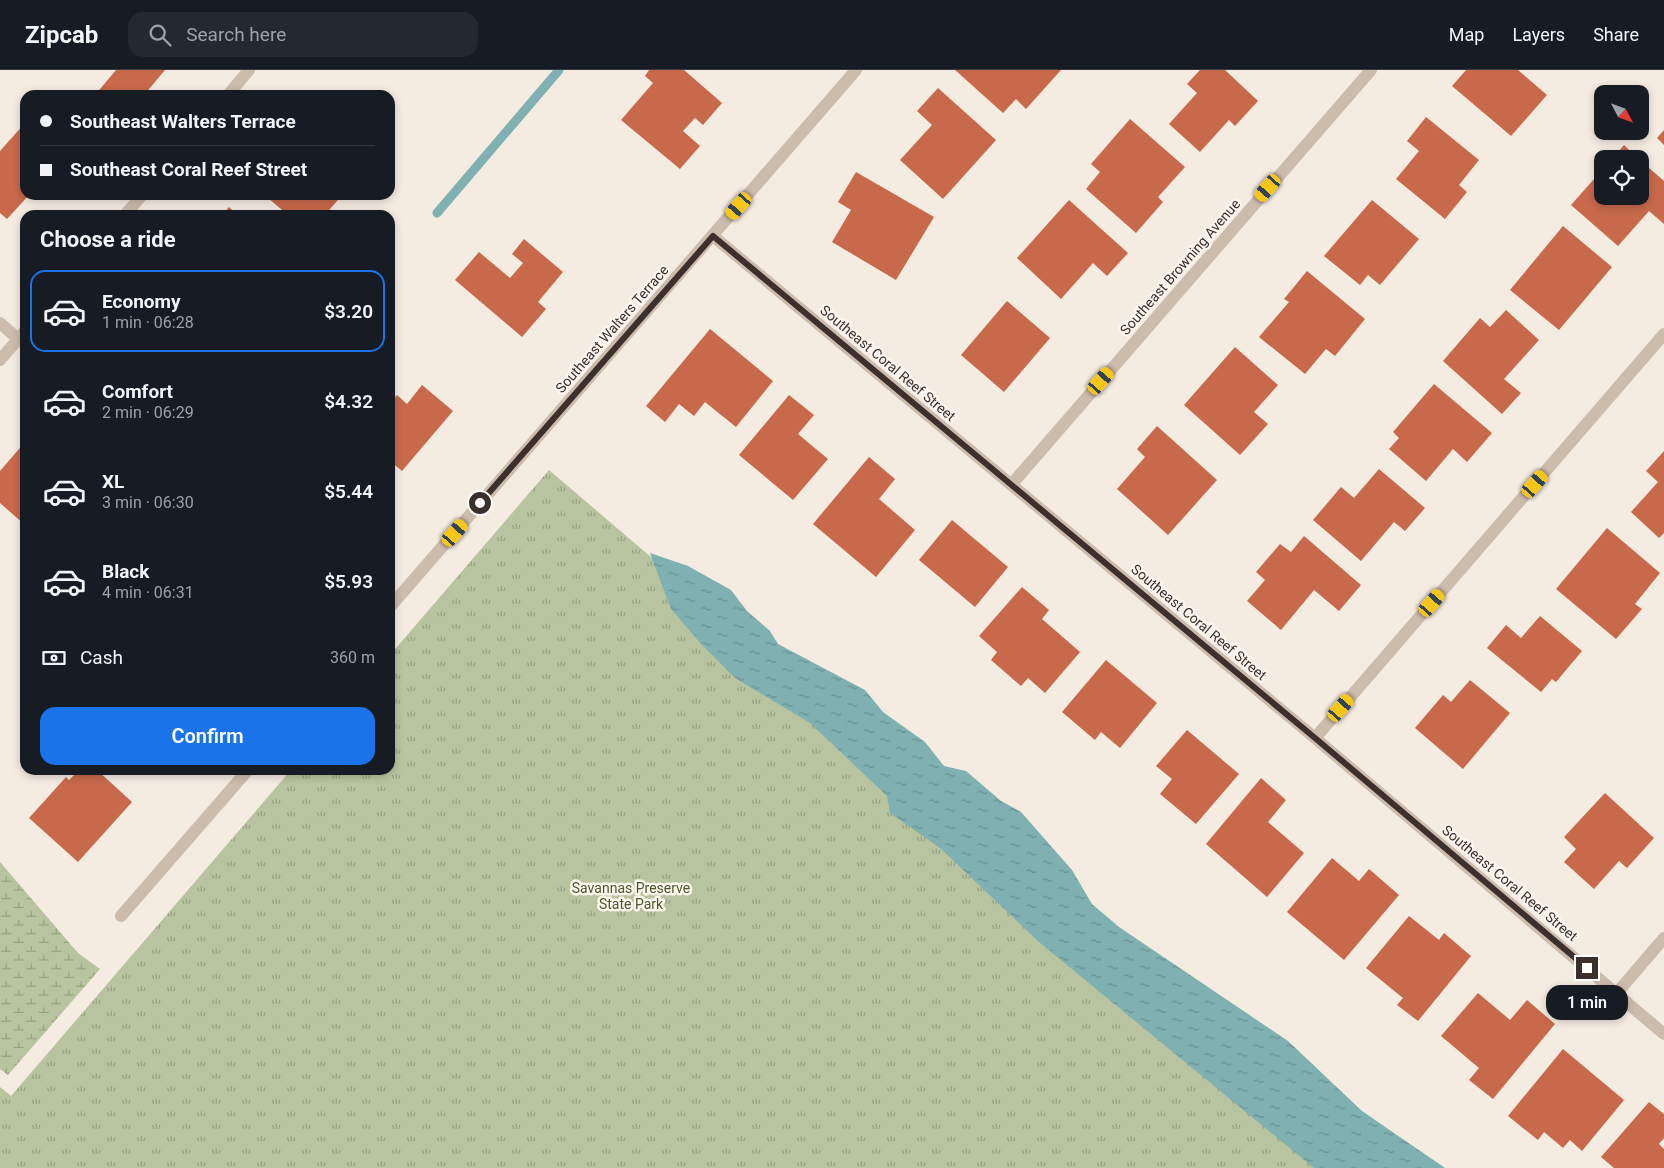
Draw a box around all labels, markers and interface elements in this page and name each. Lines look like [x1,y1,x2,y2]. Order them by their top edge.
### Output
search box [128,12,478,57]
text: Zipcab [25,21,98,49]
icon: search [146,21,174,49]
text: Search here [186,23,286,46]
text: Map [1449,24,1484,45]
text: Layers [1512,24,1565,45]
text: Share [1593,24,1639,45]
north arrow [1594,85,1649,140]
map controls [1594,85,1649,205]
text: Southeast Walters Terrace [70,110,296,133]
button: locate [1594,150,1649,205]
text: Southeast Coral Reef Street [70,158,307,181]
car [1252,172,1283,204]
car [723,190,754,222]
street label: Southeast Browning Avenue [1117,196,1243,338]
text: Choose a ride [40,227,176,252]
street label: Southeast Walters Terrace [552,262,672,396]
icon: car [42,289,87,334]
text: Economy [102,290,181,313]
text: $3.20 [324,300,373,323]
street label: Southeast Coral Reef Street [817,302,959,424]
text: 1 min · 06:28 [102,313,194,332]
car [1085,365,1116,397]
icon: car [42,379,87,424]
text: Comfort [102,380,173,403]
text: $4.32 [324,390,373,413]
text: 2 min · 06:29 [102,403,194,422]
car [1519,468,1550,500]
icon: car [42,469,87,514]
text: XL [102,470,124,493]
text: $5.44 [324,480,373,503]
route start [469,492,491,514]
text: 3 min · 06:30 [102,493,194,512]
car [439,517,470,549]
icon: car [42,559,87,604]
text: Black [102,560,149,583]
street label: Southeast Coral Reef Street [1128,561,1270,683]
text: $5.93 [324,570,373,593]
text: 4 min · 06:31 [102,583,194,602]
car [1416,587,1447,619]
icon: cash [40,644,68,672]
text: Cash [80,646,123,669]
text: 360 m [330,648,375,667]
car [1325,692,1356,724]
button: Confirm [40,707,375,765]
street label: Southeast Coral Reef Street [1439,822,1581,944]
park label: Savannas Preserve State Park [572,880,690,912]
route end [1576,957,1598,979]
callout: 1 min [1546,986,1628,1020]
text: 1 min [1567,993,1607,1012]

